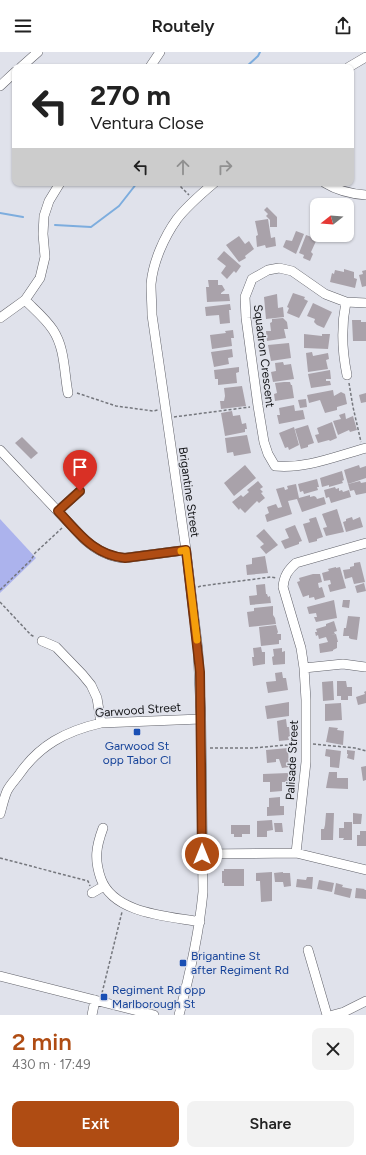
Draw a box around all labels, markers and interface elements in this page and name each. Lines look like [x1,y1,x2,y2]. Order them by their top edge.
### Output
icon: menu [12,15,34,37]
text: Routely [151,15,215,37]
icon: share [332,15,354,37]
text: 270 m [90,78,171,112]
icon: left [24,80,76,132]
text: Ventura Close [90,112,204,134]
icon: left [130,156,152,178]
icon: ahead [172,156,194,178]
icon: right [214,156,236,178]
north arrow [310,198,354,242]
map controls [310,198,354,242]
street label: Squadron Crescent [251,304,277,409]
street label: Brigantine Street [176,446,202,539]
pin [63,450,97,491]
icon: arrive [69,456,91,478]
street label: Garwood Street [95,700,182,720]
street label: Palisade Street [283,719,301,800]
marker: Garwood St opp Tabor Cl [132,727,142,737]
place label: Garwood St opp Tabor Cl [103,739,171,767]
position arrow [181,833,223,875]
place label: Brigantine St after Regiment Rd [191,949,289,977]
marker: Brigantine St after Regiment Rd [178,958,188,968]
place label: Regiment Rd opp Marlborough St [112,983,206,1011]
marker: Regiment Rd opp Marlborough St [99,992,109,1002]
text: 2 min [12,1027,72,1056]
button: close [312,1028,354,1070]
text: 430 m · 17:49 [12,1057,91,1072]
button: Exit [12,1101,179,1147]
button: Share [187,1101,354,1147]

